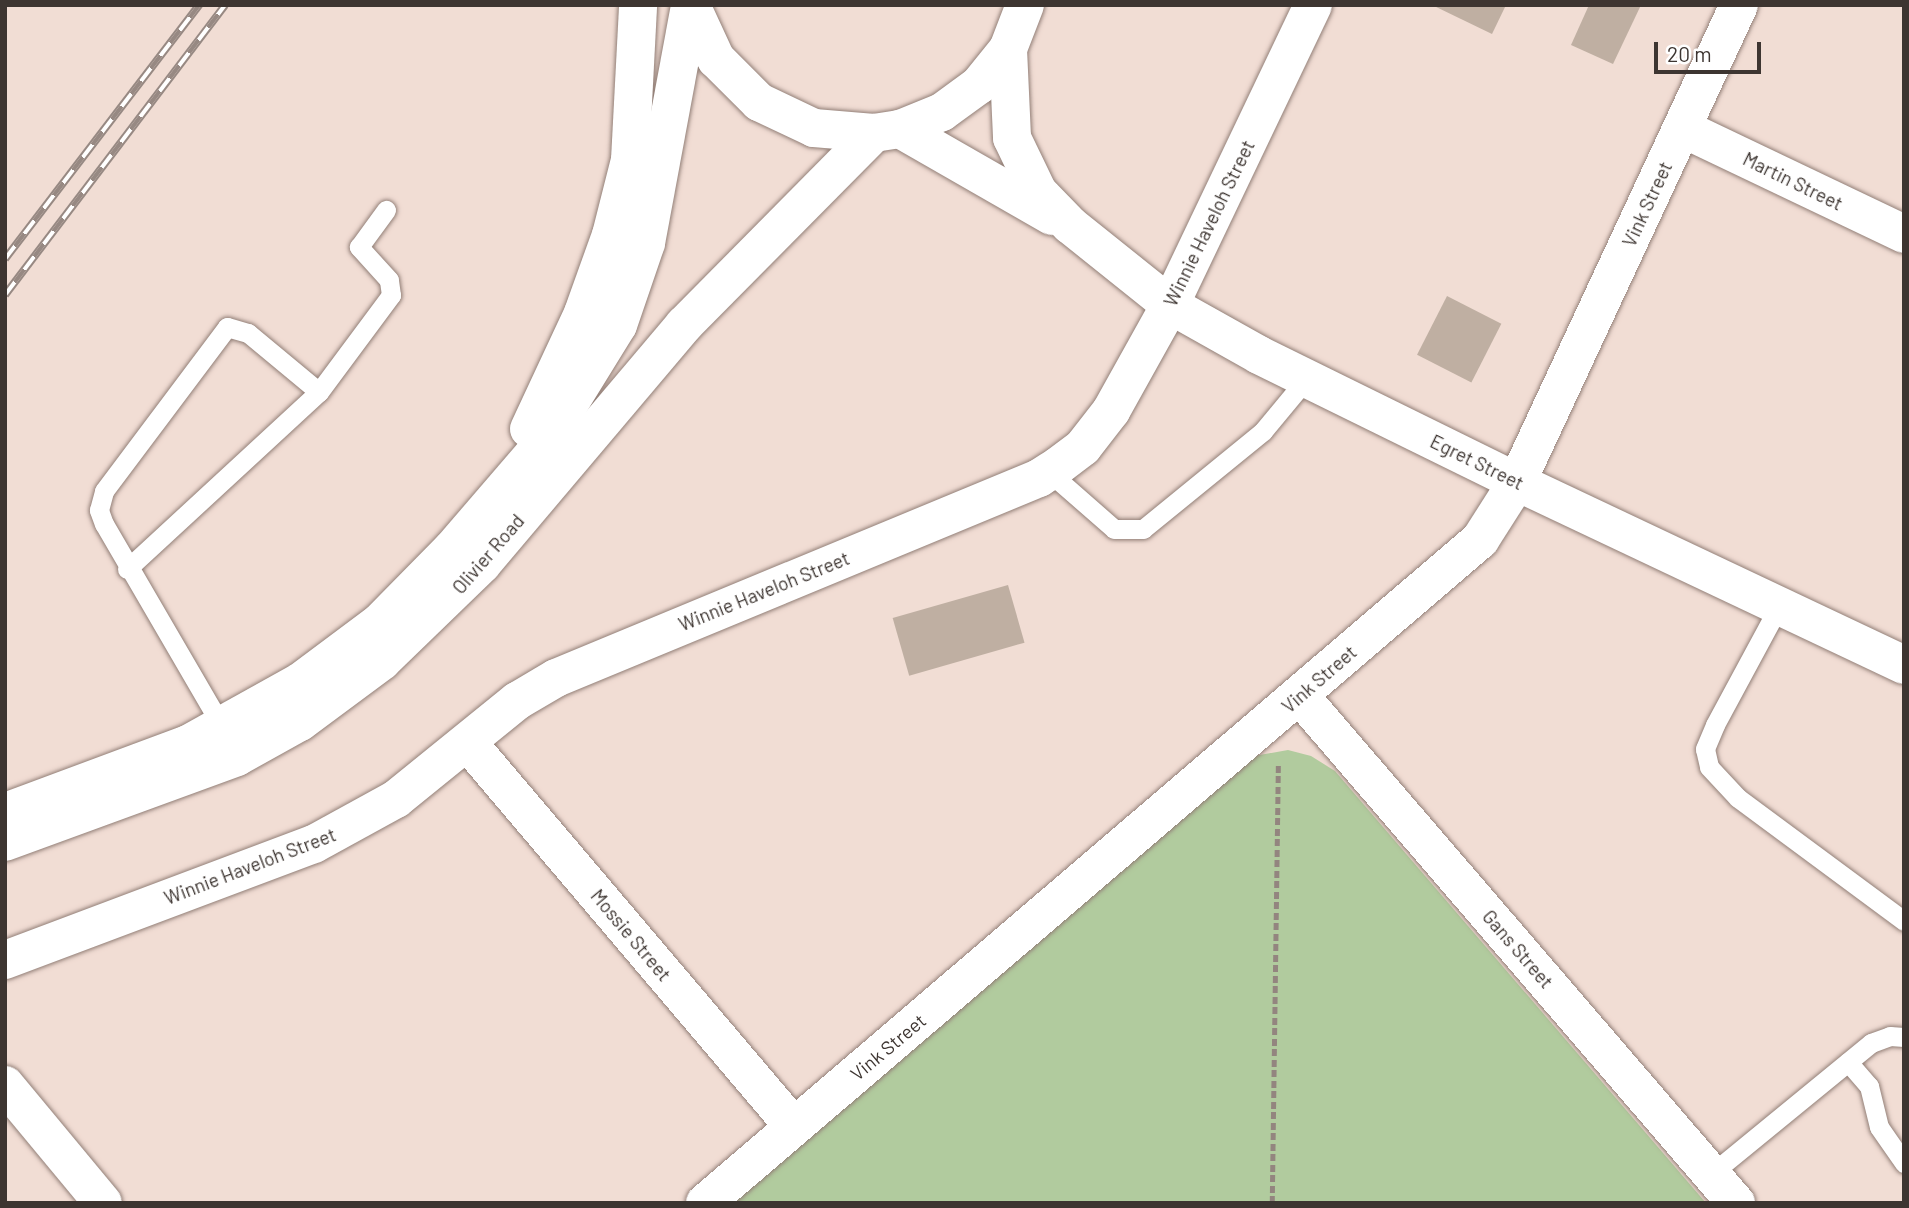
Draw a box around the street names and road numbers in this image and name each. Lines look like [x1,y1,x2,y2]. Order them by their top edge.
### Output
street label: Winnie Haveloh Street [1159,136,1259,310]
street label: Martin Street [1739,147,1847,215]
street label: Vink Street [1617,158,1677,250]
street label: Egret Street [1427,430,1527,494]
street label: Olivier Road [447,510,529,598]
street label: Winnie Haveloh Street [675,546,853,636]
street label: Vink Street [1277,640,1361,718]
street label: Winnie Haveloh Street [161,823,339,909]
street label: Mossie Street [586,885,676,985]
street label: Gans Street [1478,905,1558,993]
street label: Vink Street [846,1009,930,1085]

